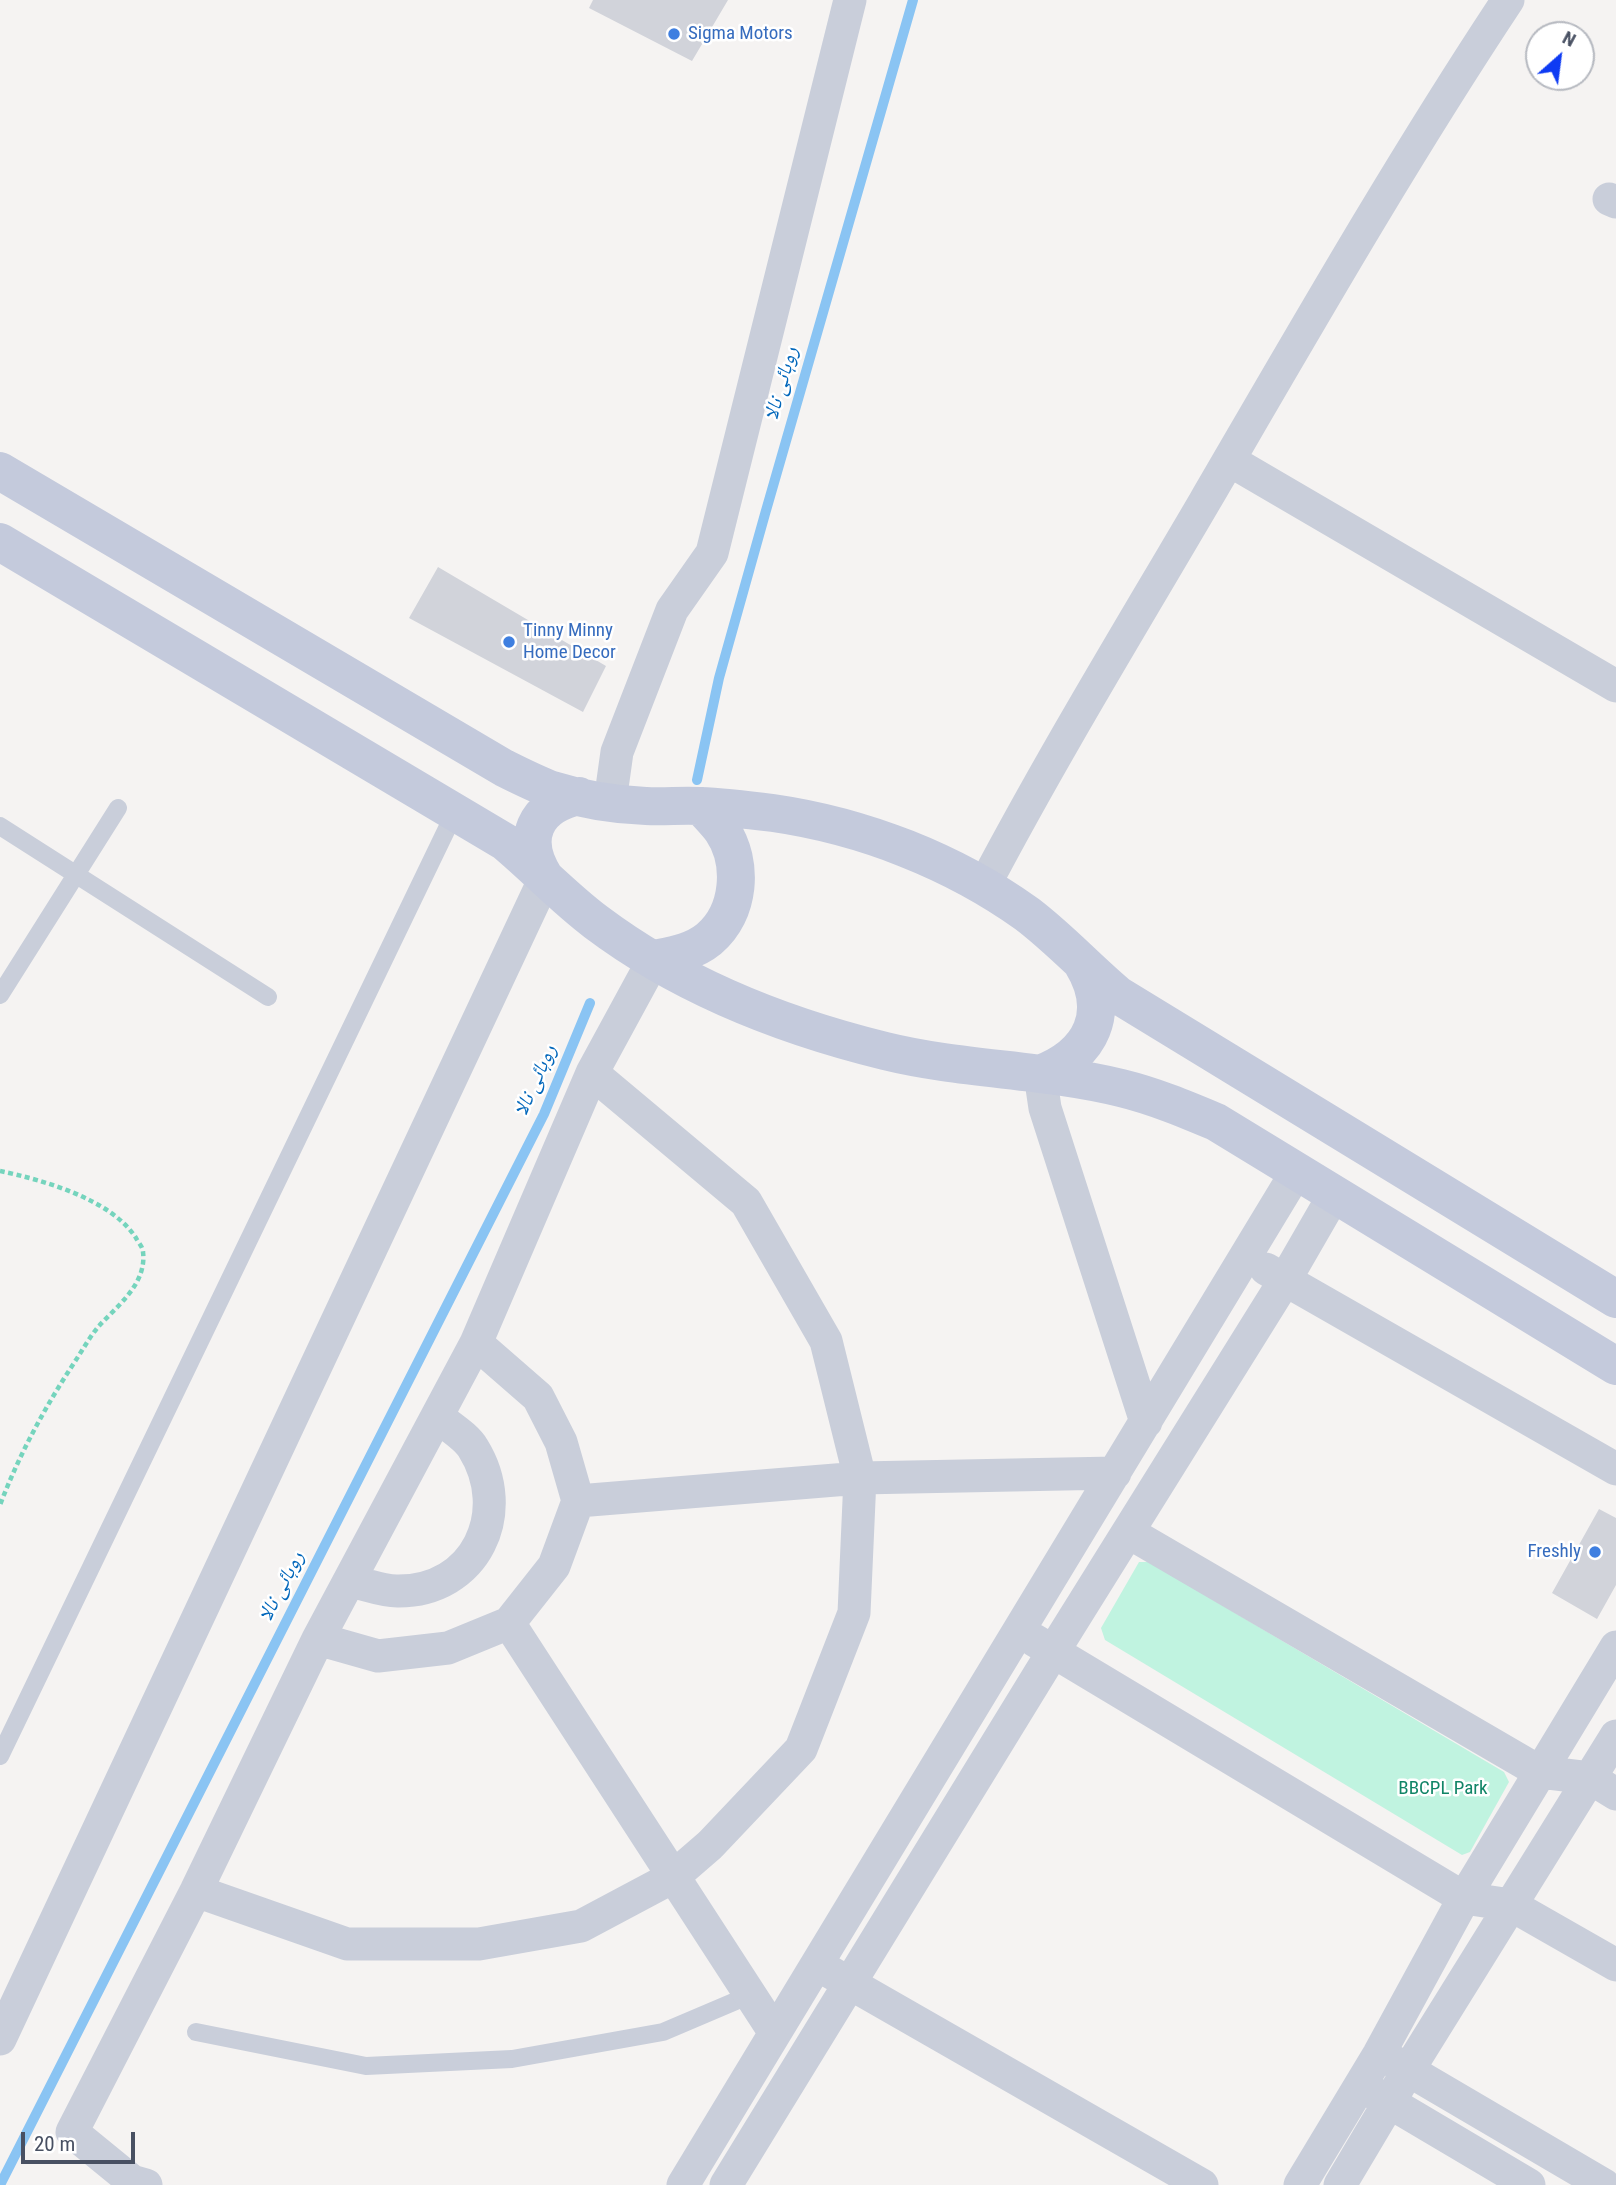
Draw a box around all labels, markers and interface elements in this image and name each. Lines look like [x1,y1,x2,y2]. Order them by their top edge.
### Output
north arrow [1525,21,1595,91]
place label: Sigma Motors [688,23,793,45]
marker: Sigma Motors [666,26,682,42]
text: N [1559,26,1580,52]
water label: روہائی نالا [759,344,805,424]
place label: Tinny Minny Home Decor [523,620,616,664]
marker: Tinny Minny Home Decor [501,634,517,650]
water label: روہائی نالا [509,1041,563,1121]
place label: Freshly [1527,1541,1581,1563]
marker: Freshly [1587,1544,1603,1560]
water label: روہائی نالا [254,1547,310,1627]
park label: BBCPL Park [1398,1778,1488,1800]
scale bar [24,2118,138,2162]
text: 20 m [34,2132,75,2156]

